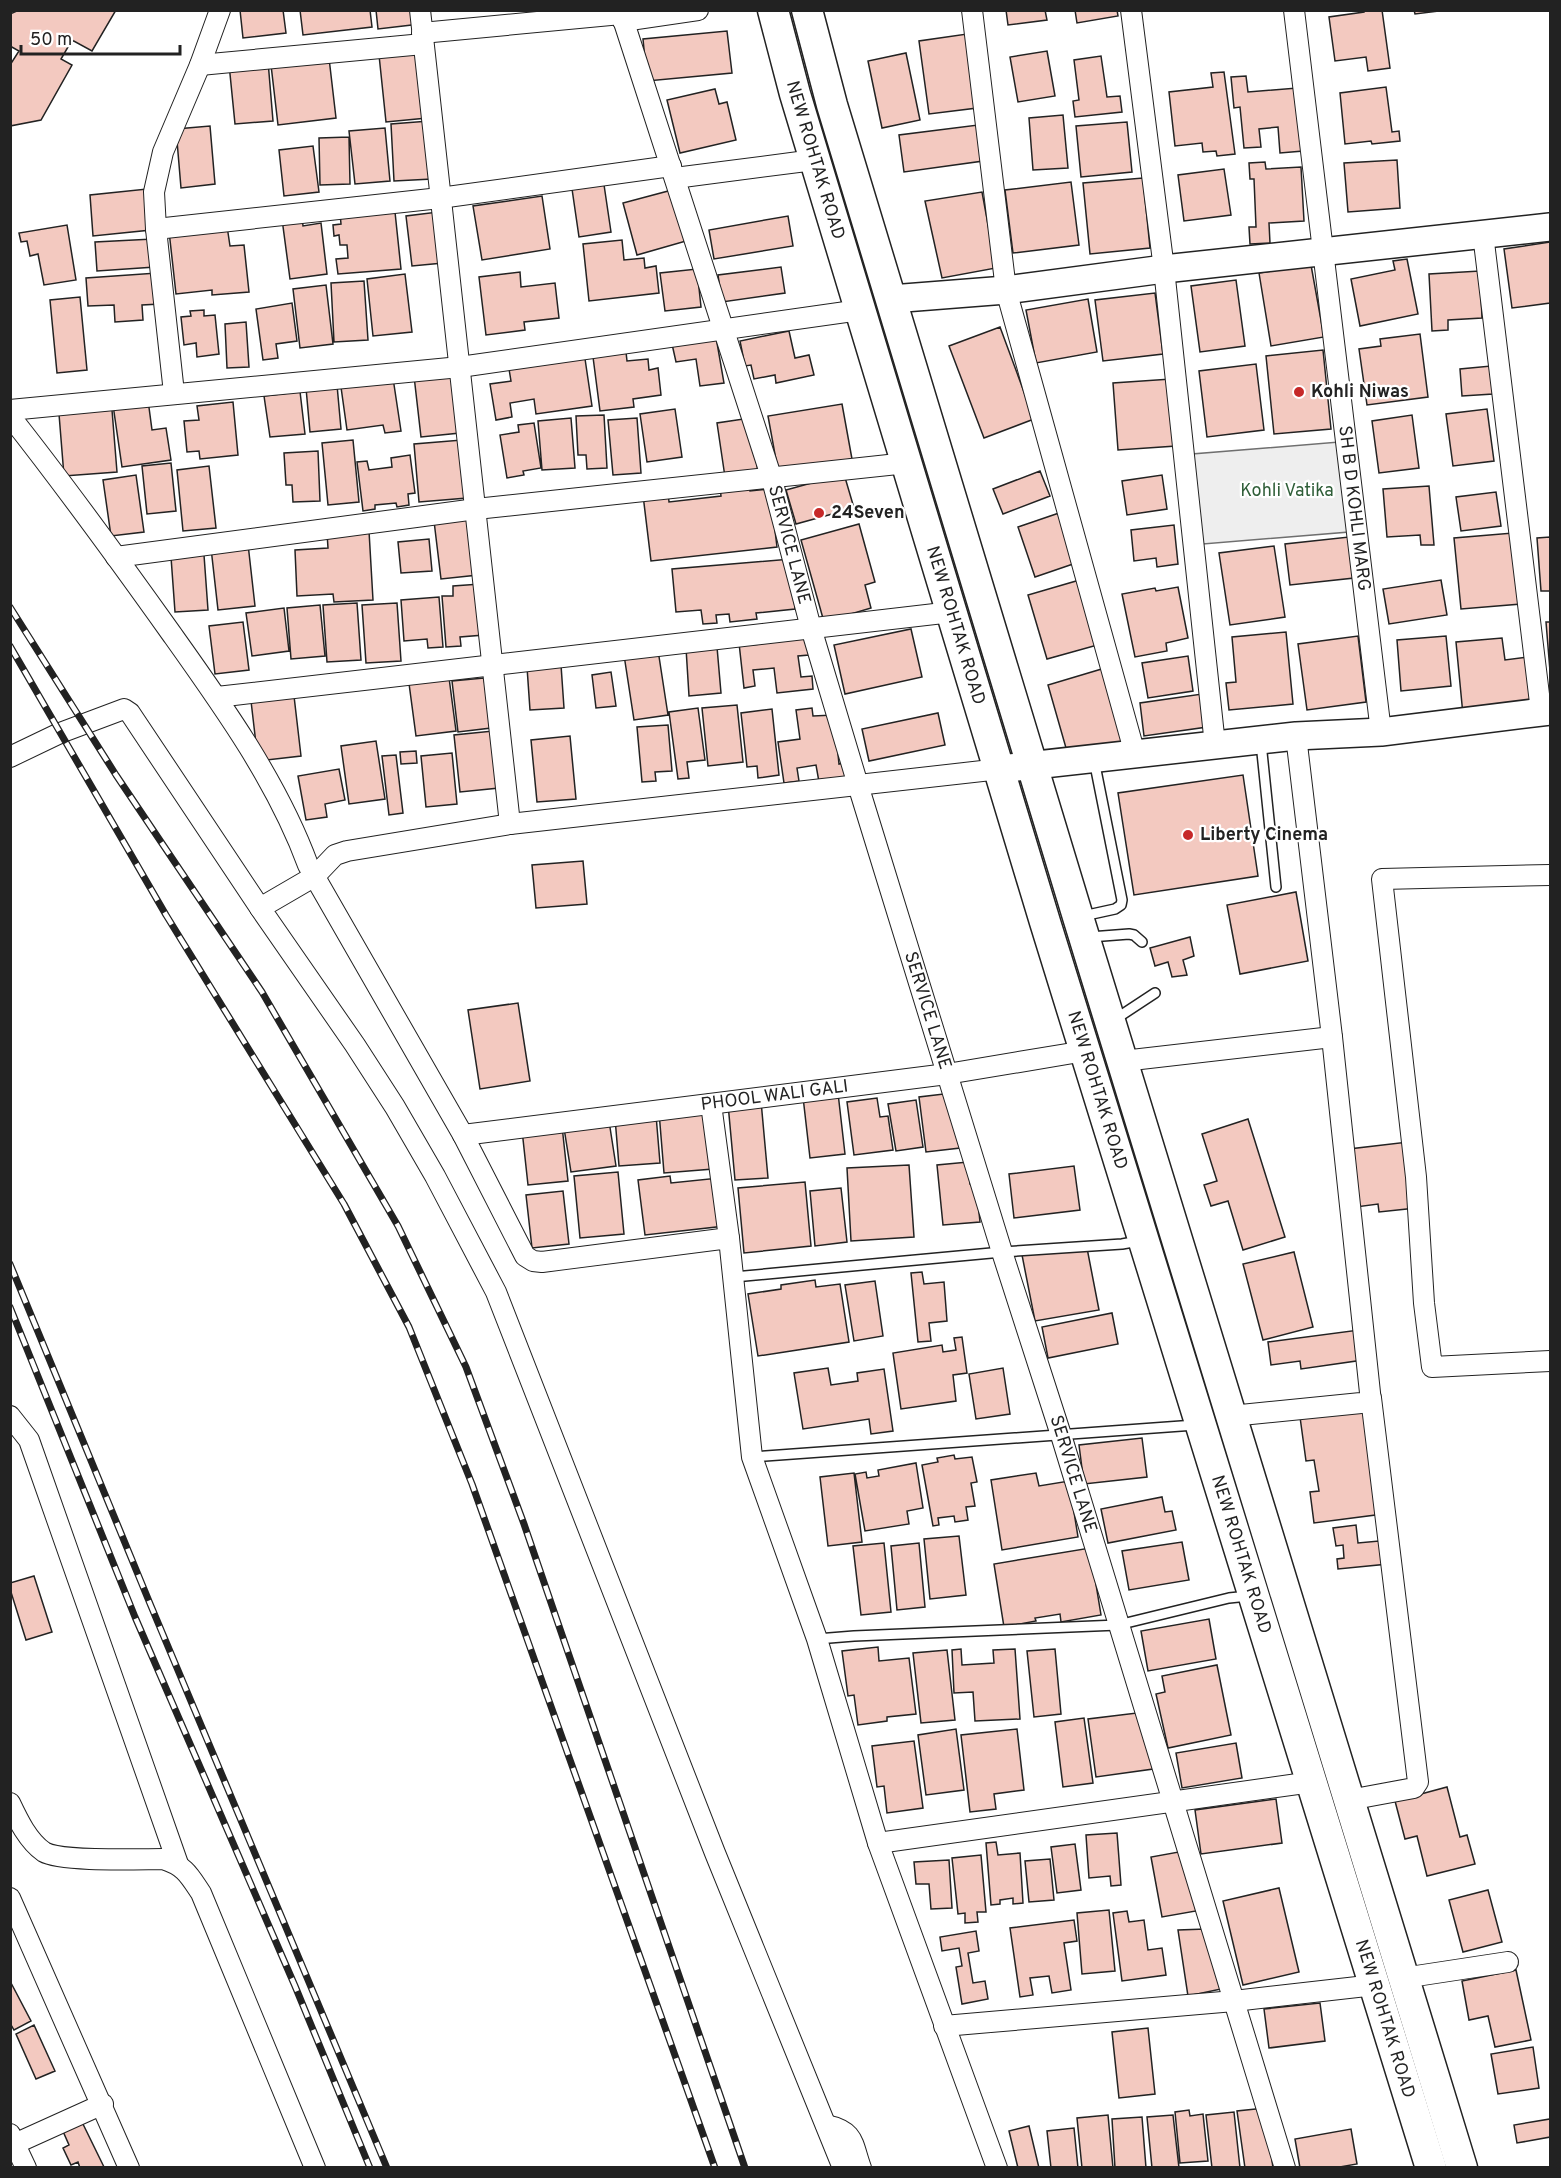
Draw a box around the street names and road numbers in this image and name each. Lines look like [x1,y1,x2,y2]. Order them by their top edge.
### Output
street label: NEW ROHTAK ROAD [781,78,850,242]
street label: SH B D KOHLI MARG [1333,424,1375,592]
street label: SERVICE LANE [762,483,816,607]
street label: NEW ROHTAK ROAD [921,543,990,708]
street label: SERVICE LANE [899,949,957,1072]
street label: NEW ROHTAK ROAD [1062,1008,1133,1172]
street label: PHOOL WALI GALI [700,1075,850,1116]
street label: SERVICE LANE [1044,1413,1102,1536]
street label: NEW ROHTAK ROAD [1206,1472,1276,1637]
street label: NEW ROHTAK ROAD [1349,1937,1420,2101]

